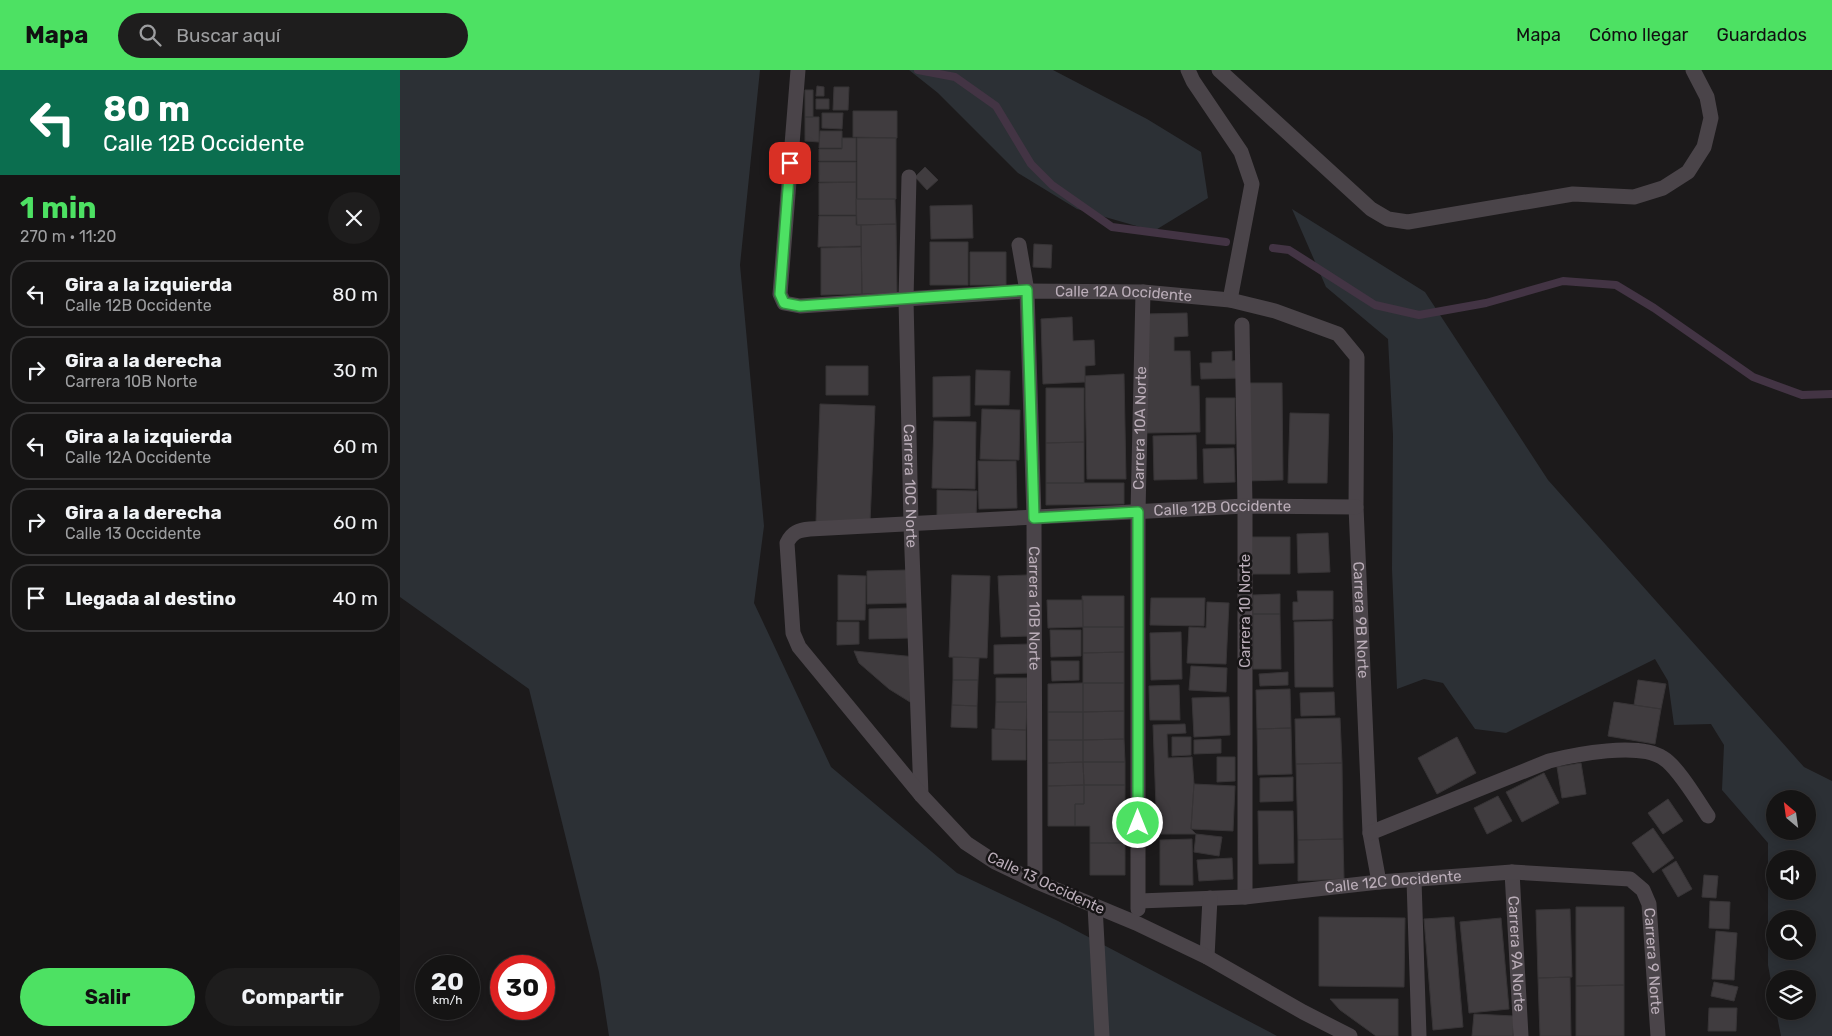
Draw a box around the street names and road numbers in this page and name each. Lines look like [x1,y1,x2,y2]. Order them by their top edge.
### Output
street label: Calle 12A Occidente [1055,282,1193,305]
street label: Carrera 10A Norte [1130,366,1150,490]
street label: Carrera 10C Norte [900,424,921,548]
street label: Calle 12B Occidente [1153,497,1291,520]
street label: Carrera 10B Norte [1025,546,1043,670]
street label: Carrera 10 Norte [1236,554,1254,668]
street label: Carrera 9B Norte [1349,561,1372,679]
street label: Calle 13 Occidente [984,848,1108,918]
street label: Calle 12C Occidente [1324,867,1462,897]
street label: Carrera 9A Norte [1504,895,1529,1012]
street label: Carrera 9 Norte [1640,907,1666,1015]

